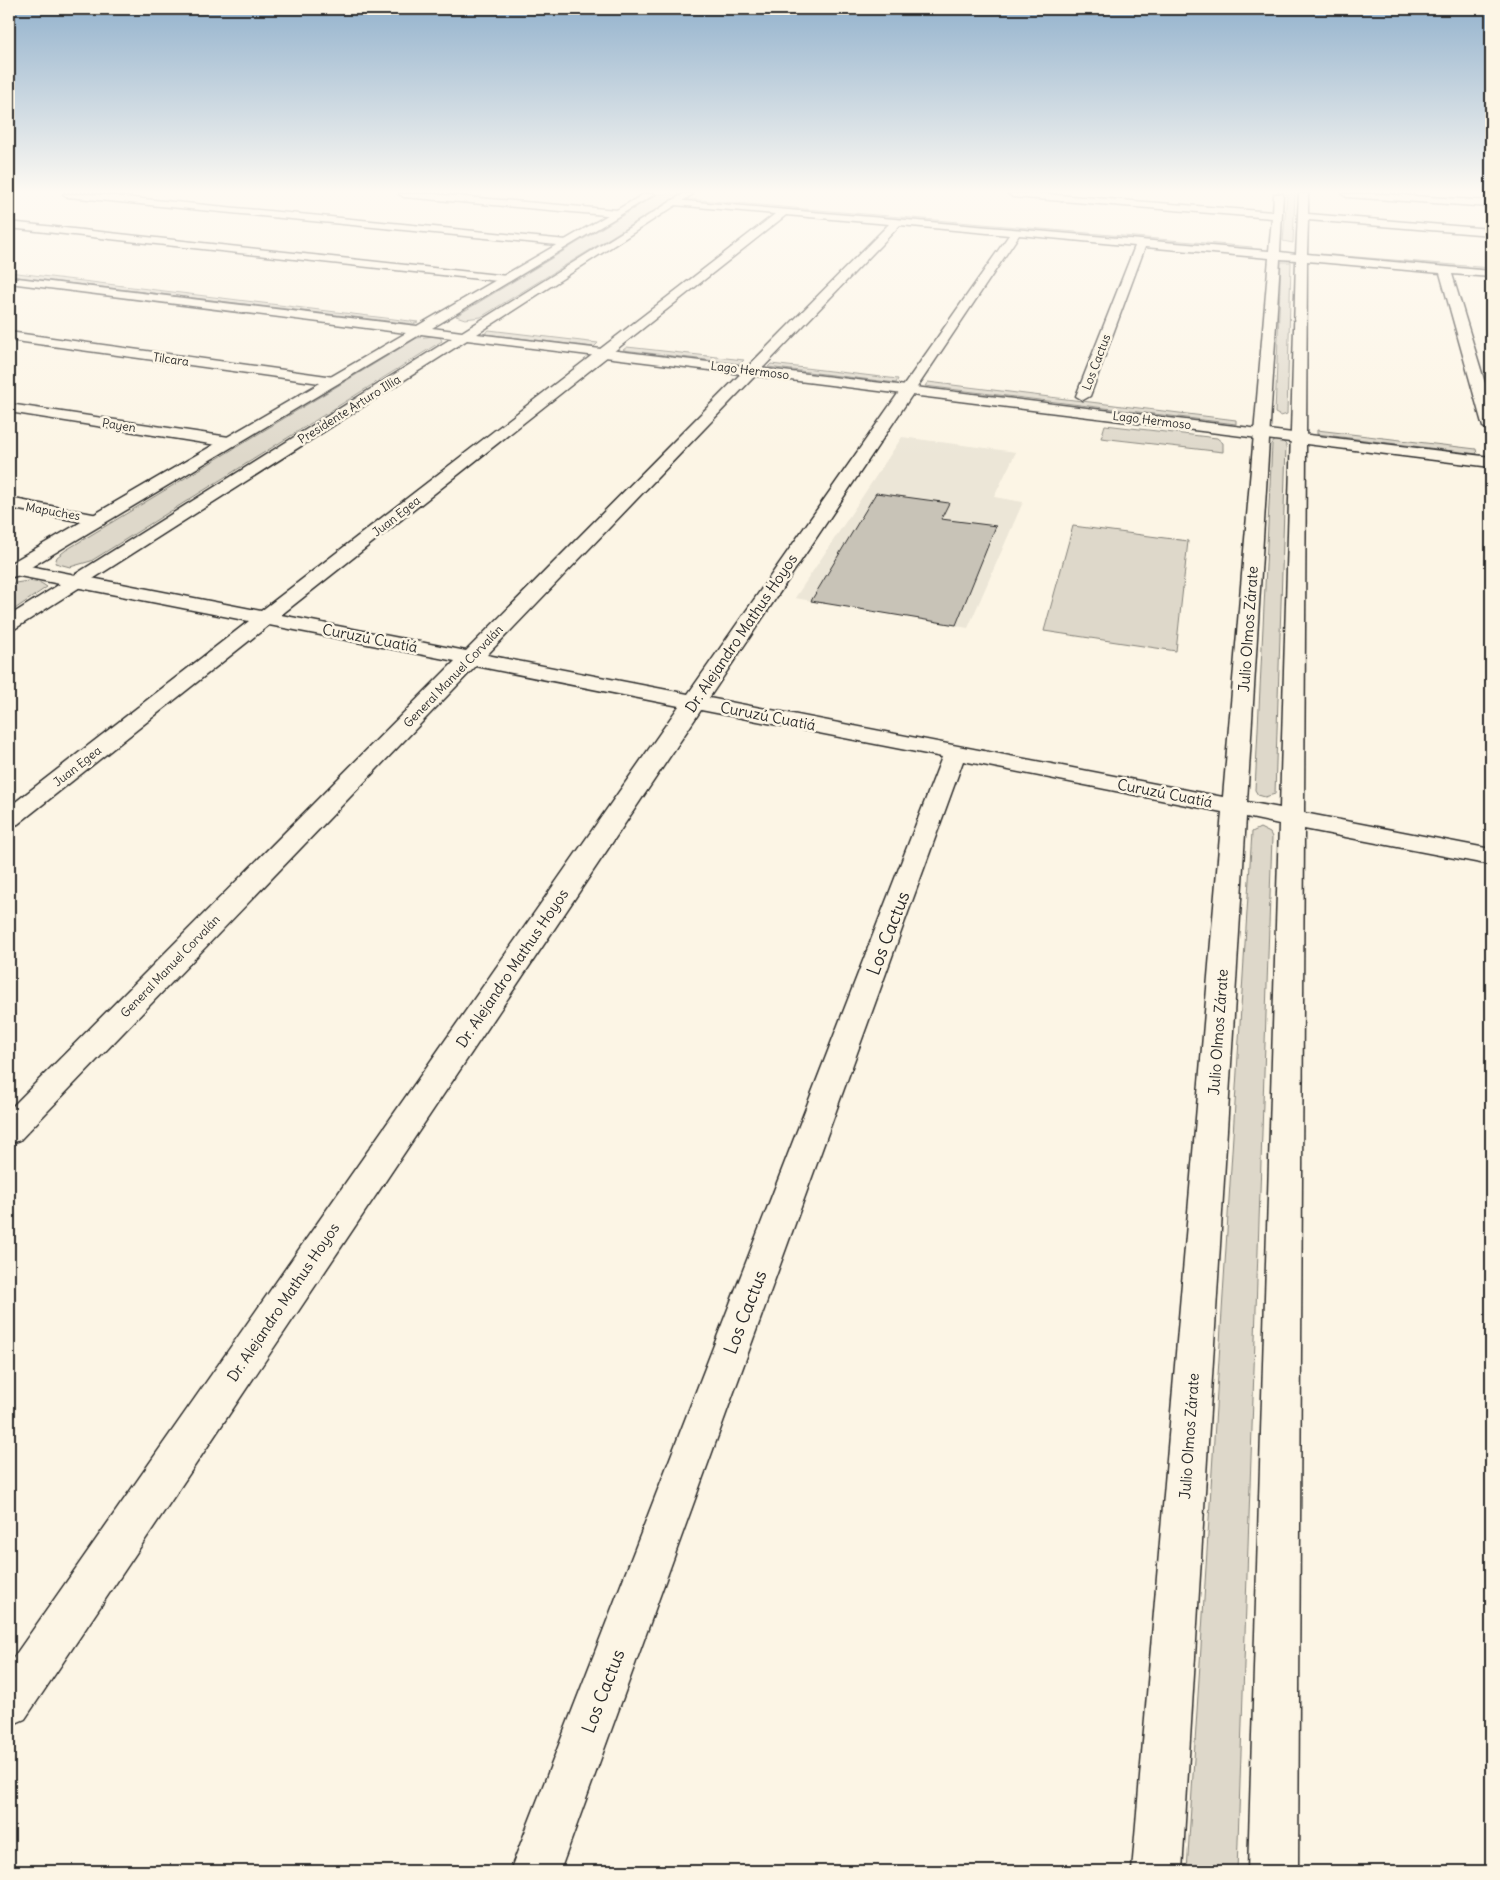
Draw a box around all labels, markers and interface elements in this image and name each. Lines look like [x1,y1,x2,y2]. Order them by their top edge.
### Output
street label: Los Cactus [1078,332,1114,392]
street label: Tilcara [152,349,190,369]
street label: Lago Hermoso [710,358,790,382]
street label: Presidente Arturo Illia [295,371,403,447]
street label: Lago Hermoso [1112,408,1192,432]
street label: Payen [101,415,137,435]
street label: Juan Egea [369,493,423,539]
street label: Mapuches [24,499,82,523]
street label: Dr. Alejandro Mathus Hoyos [681,550,801,716]
street label: Julio Olmos Zárate [1234,565,1262,693]
street label: Curuzú Cuatiá [321,619,420,657]
street label: General Manuel Corvalán [400,622,506,730]
street label: Curuzú Cuatiá [719,697,818,735]
street label: Juan Egea [50,743,104,789]
street label: Curuzú Cuatiá [1116,774,1215,812]
street label: Dr. Alejandro Mathus Hoyos [452,885,572,1051]
street label: Los Cactus [861,888,915,978]
street label: General Manuel Corvalán [117,912,223,1020]
street label: Julio Olmos Zárate [1204,968,1232,1096]
street label: Dr. Alejandro Mathus Hoyos [223,1219,343,1385]
street label: Los Cactus [718,1267,772,1357]
street label: Julio Olmos Zárate [1175,1372,1203,1500]
street label: Los Cactus [576,1646,630,1736]

